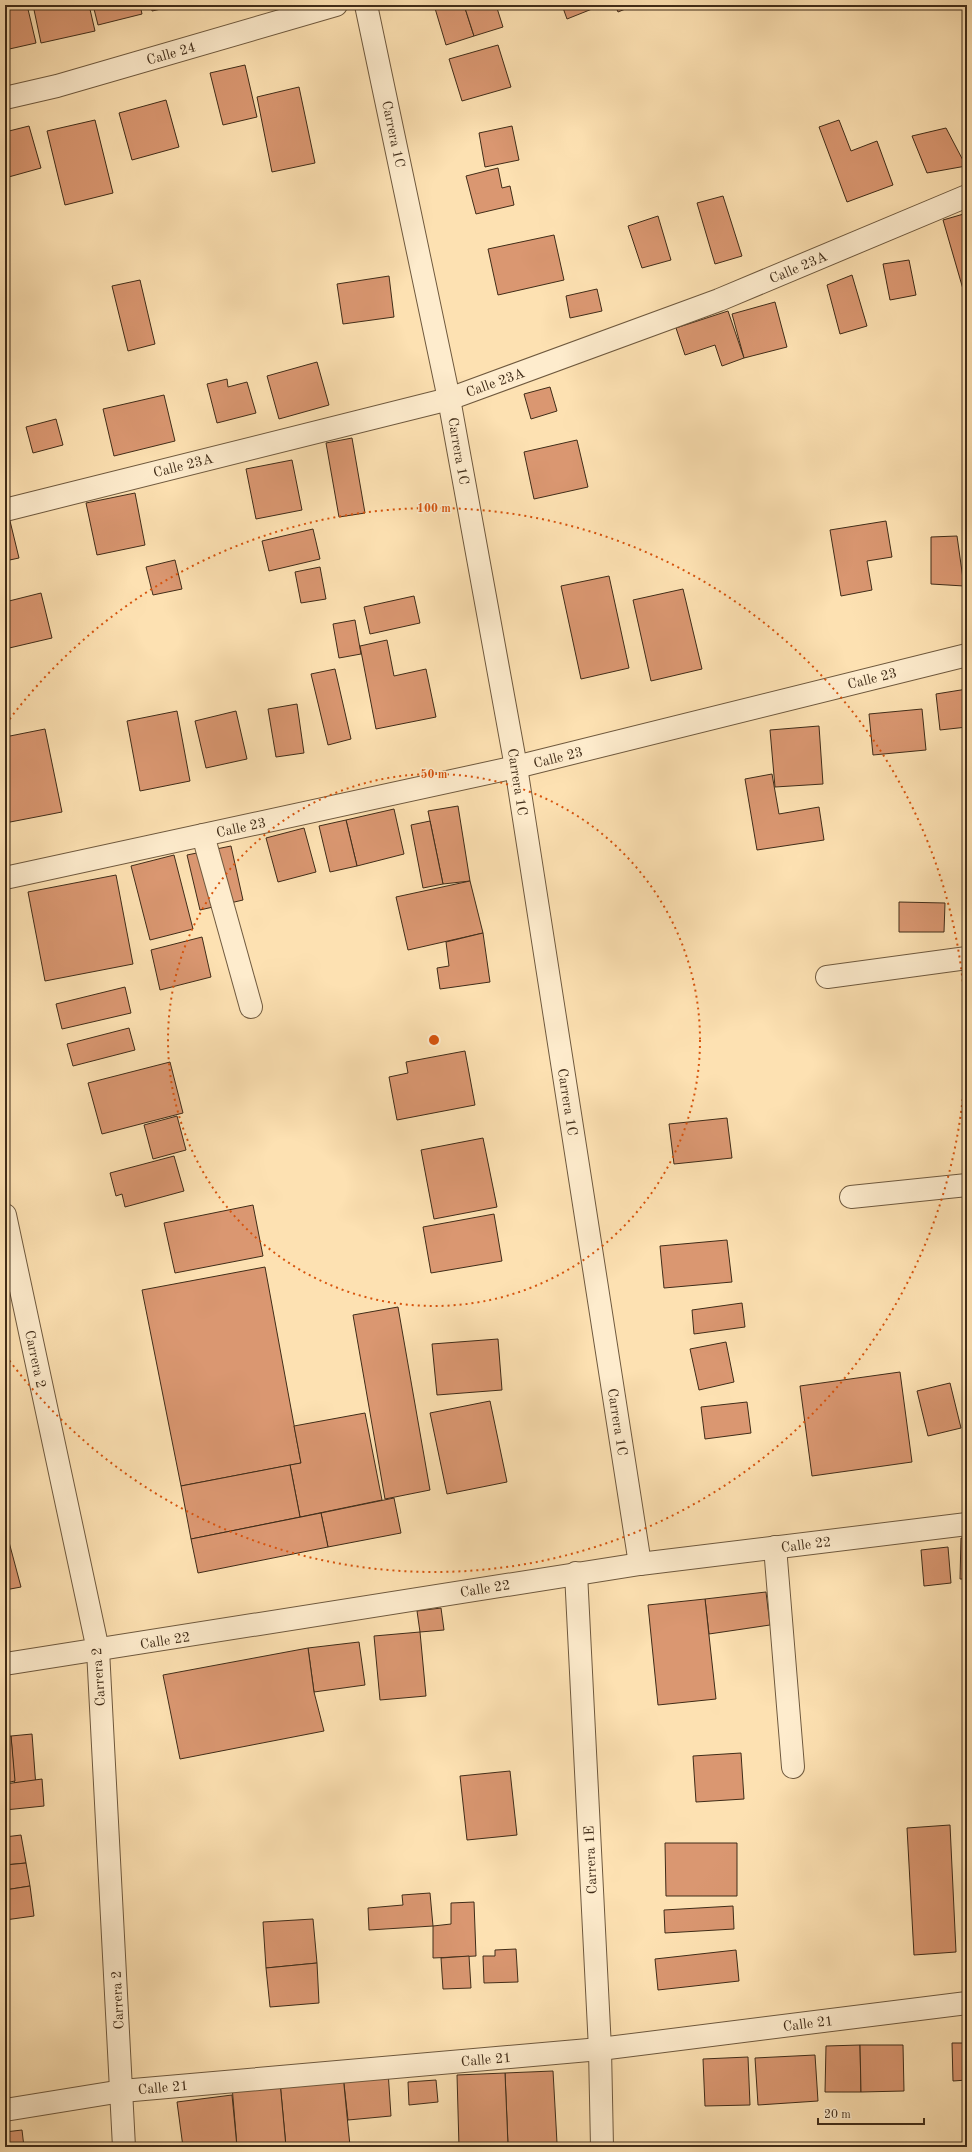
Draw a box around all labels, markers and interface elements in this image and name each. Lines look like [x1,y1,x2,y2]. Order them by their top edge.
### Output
street label: Calle 24 [145,40,197,68]
street label: Carrera 1C [379,99,407,169]
street label: Calle 23A [768,249,830,286]
street label: Calle 23A [464,366,527,400]
street label: Carrera 1C [445,416,471,486]
street label: Calle 23A [152,452,215,480]
text: 100 m [417,503,451,515]
street label: Calle 23 [846,666,898,692]
street label: Calle 23 [532,745,584,771]
street label: Carrera 1C [505,747,529,817]
text: 50 m [421,768,448,781]
street label: Calle 23 [215,816,267,840]
centre of rings [427,1033,441,1047]
street label: Carrera 1C [555,1067,579,1137]
street label: Carrera 2 [22,1329,48,1389]
street label: Carrera 1C [605,1387,629,1457]
street label: Calle 22 [780,1535,832,1555]
street label: Calle 22 [459,1578,511,1600]
street label: Calle 22 [139,1630,191,1652]
street label: Carrera 2 [90,1647,108,1707]
street label: Carrera 1E [582,1825,600,1895]
street label: Carrera 2 [109,1970,127,2030]
street label: Calle 21 [782,2014,834,2034]
street label: Calle 21 [460,2051,512,2069]
street label: Calle 21 [137,2079,189,2097]
scale bar [818,2100,924,2126]
text: 20 m [824,2109,851,2121]

